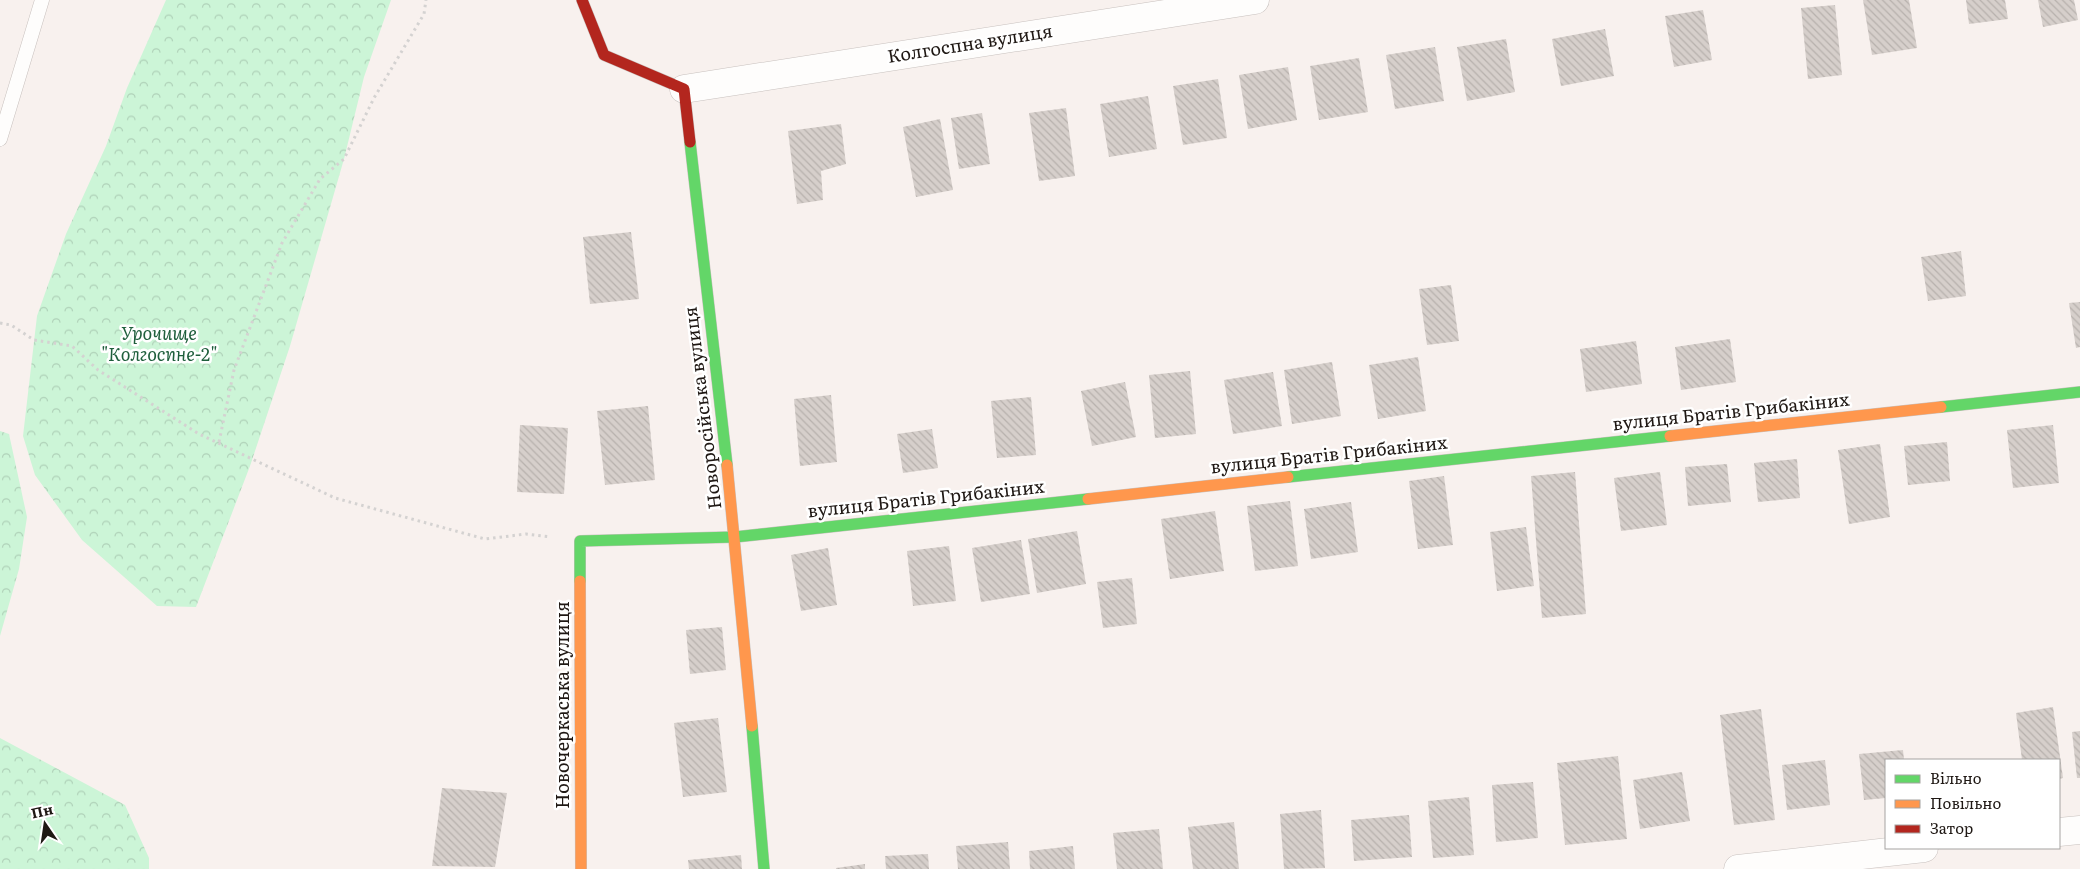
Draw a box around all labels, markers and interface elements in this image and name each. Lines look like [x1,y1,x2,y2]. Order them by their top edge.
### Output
street label: Колгоспна вулиця [885,16,1054,69]
street label: Новоросійська вулиця [676,305,727,511]
park label: Урочище "Колгоспне-2" [101,319,217,367]
street label: вулиця Братів Грибакіних [1611,385,1851,436]
street label: вулиця Братів Грибакіних [1209,428,1449,479]
street label: вулиця Братів Грибакіних [806,472,1046,523]
street label: Новочеркаська вулиця [548,601,575,809]
legend [1885,759,2060,849]
text: Вільно [1930,766,1982,789]
text: Повільно [1930,791,2002,814]
text: Пн [29,798,55,823]
north arrow [20,799,70,849]
text: Затор [1930,816,1973,839]

